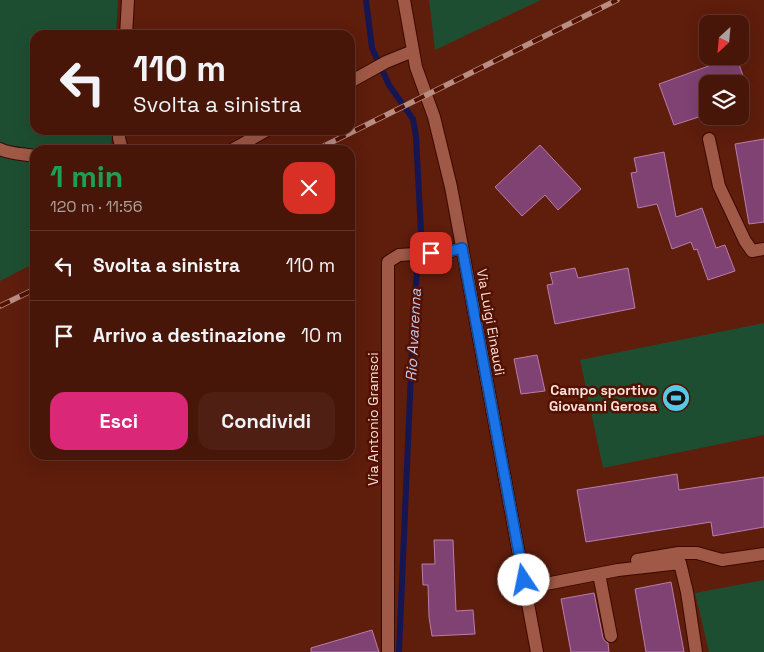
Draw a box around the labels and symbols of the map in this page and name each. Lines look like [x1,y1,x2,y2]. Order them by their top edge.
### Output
north arrow [699,15,749,65]
pin [410,232,452,274]
street label: Via Luigi Einaudi [473,267,509,377]
water label: Rio Avarenna [401,288,425,382]
street label: Via Antonio Gramsci [364,352,382,486]
place label: Campo sportivo Giovanni Gerosa [549,381,657,415]
sports icon: Campo sportivo Giovanni Gerosa [661,383,691,413]
position arrow [497,553,549,605]

